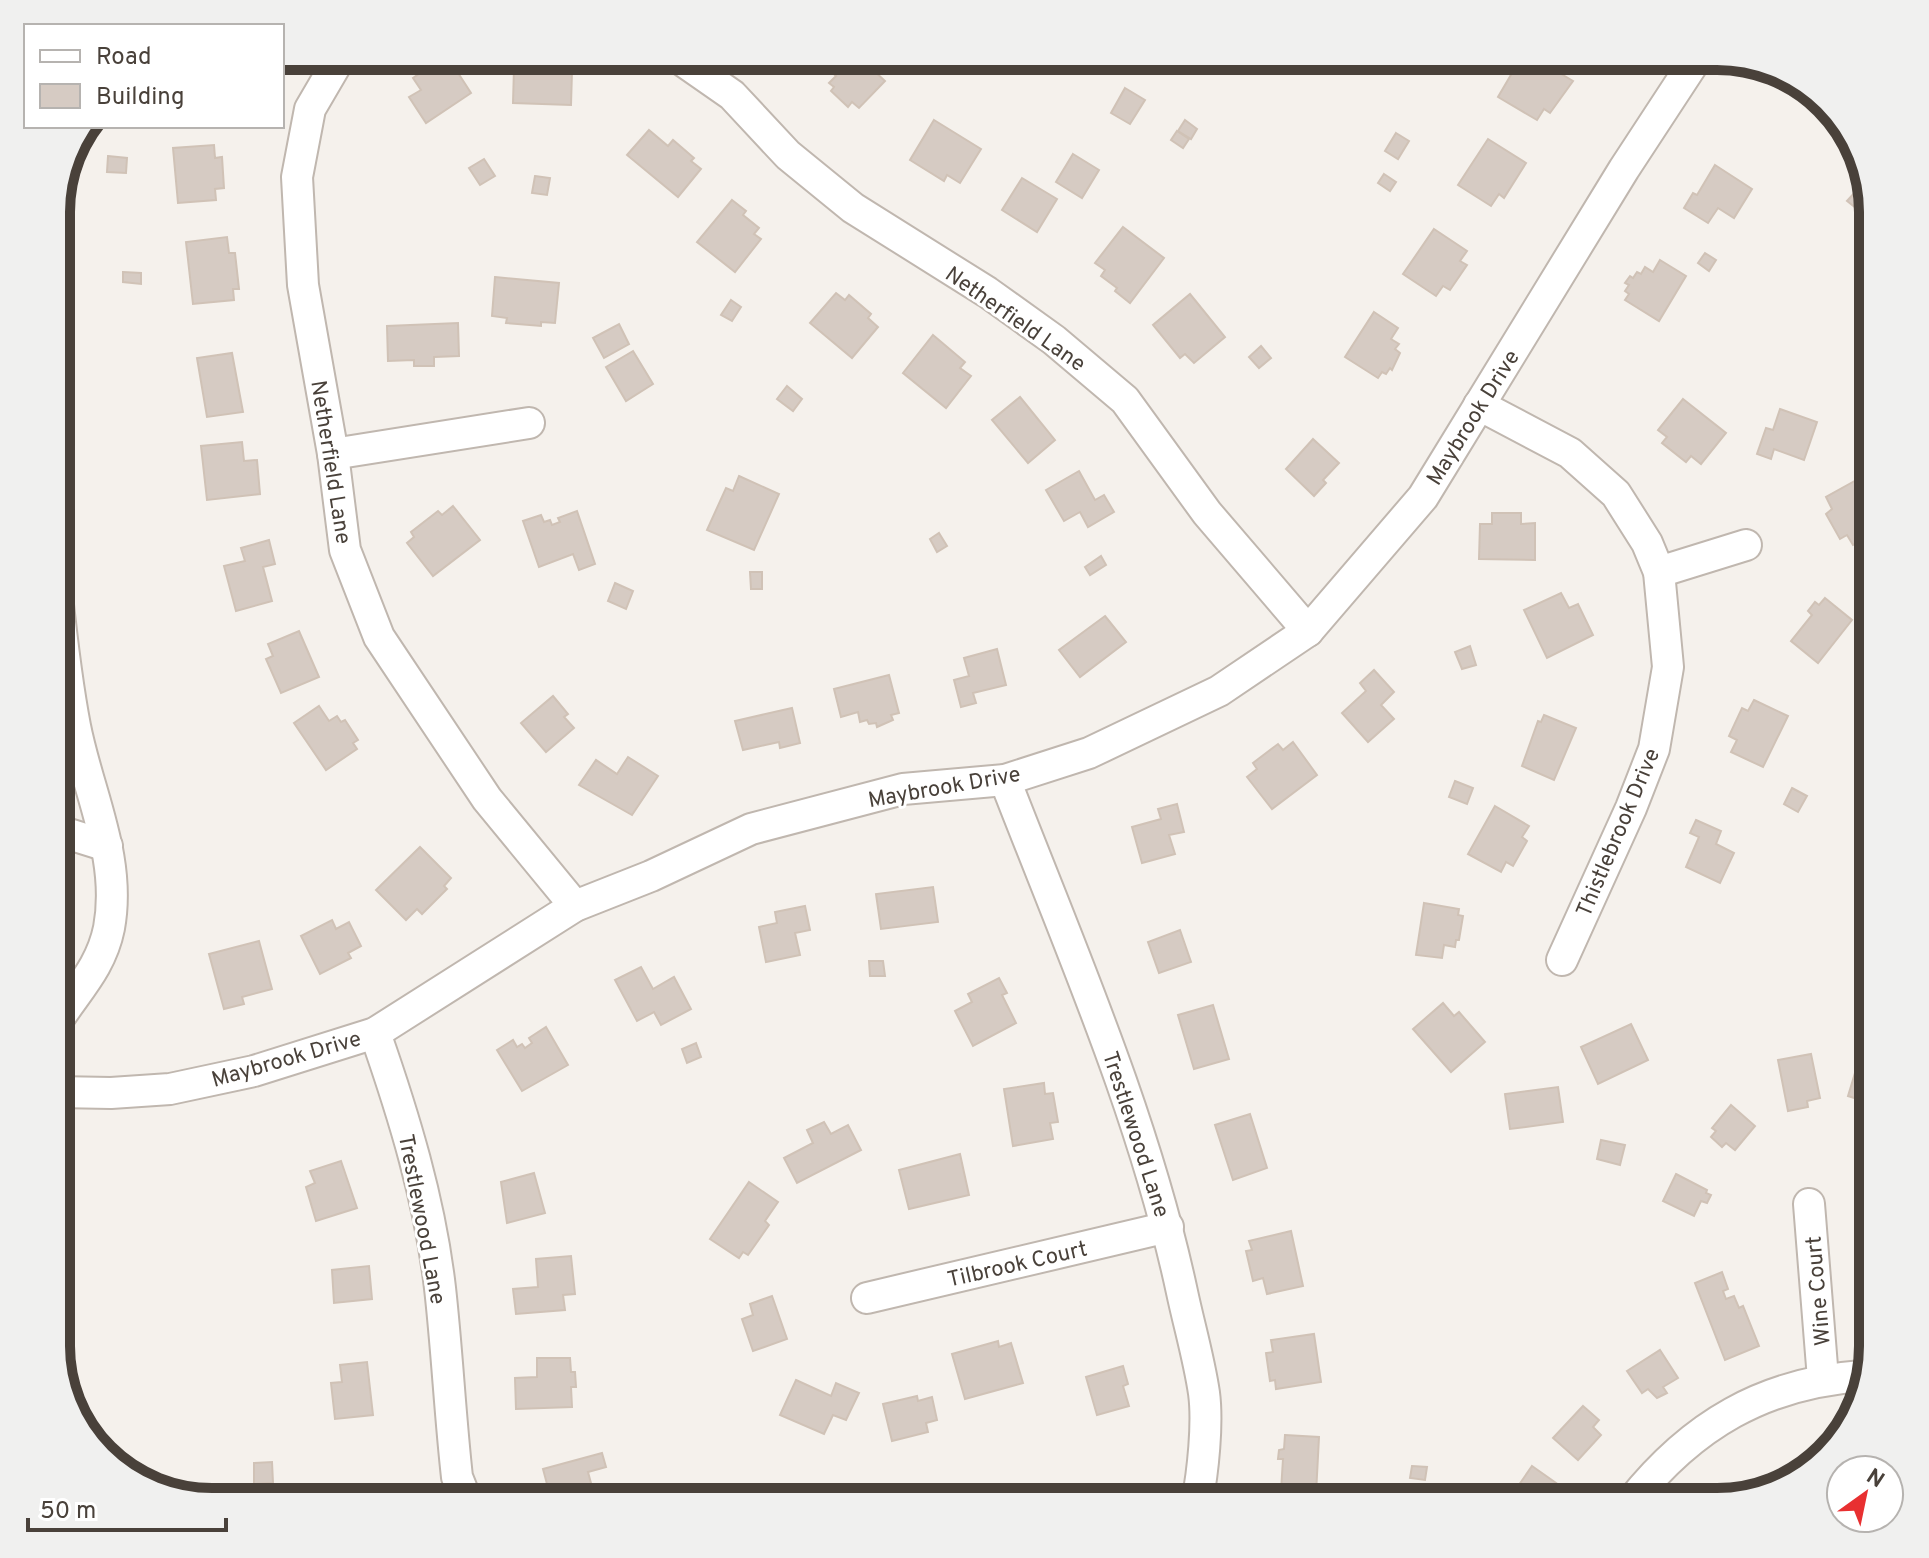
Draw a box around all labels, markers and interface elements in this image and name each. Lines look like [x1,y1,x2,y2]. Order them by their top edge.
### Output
legend [24,24,284,128]
text: Road [96,43,152,73]
text: Building [96,83,185,113]
street label: Netherfield Lane [939,262,1090,379]
street label: Maybrook Drive [1422,346,1526,491]
street label: Netherfield Lane [303,379,356,546]
street label: Thistlebrook Drive [1572,745,1667,921]
street label: Maybrook Drive [866,762,1023,815]
street label: Maybrook Drive [209,1026,365,1095]
street label: Trestlewood Lane [1095,1048,1174,1221]
street label: Trestlewood Lane [391,1132,450,1307]
street label: Wine Court [1801,1235,1838,1347]
street label: Tilbrook Court [945,1236,1090,1295]
north arrow [1825,1454,1905,1534]
text: N [1861,1464,1889,1495]
scale bar [28,1482,226,1532]
text: 50 m [40,1497,96,1527]

